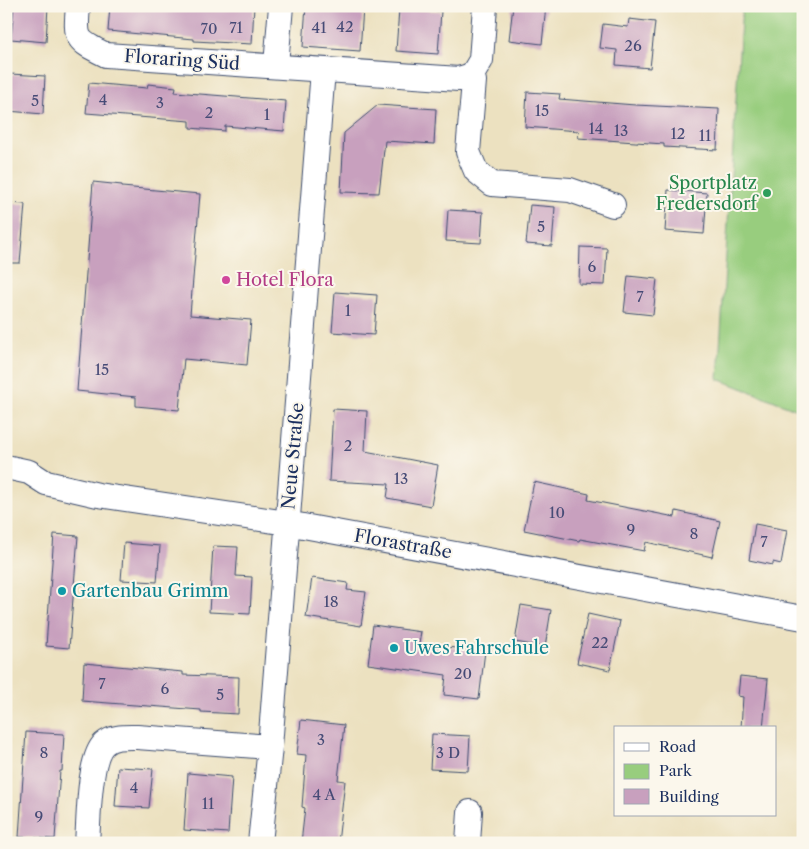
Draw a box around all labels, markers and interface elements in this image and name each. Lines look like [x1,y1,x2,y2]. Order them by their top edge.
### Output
house number: 42 [336,17,354,36]
house number: 71 [229,18,244,37]
house number: 41 [312,18,327,37]
house number: 70 [201,19,217,38]
house number: 26 [624,36,642,55]
street label: Floraring Süd [123,45,241,75]
house number: 4 [99,90,107,109]
house number: 5 [31,91,39,110]
house number: 3 [156,93,164,112]
house number: 15 [535,101,549,120]
house number: 2 [205,103,213,122]
house number: 1 [264,105,271,124]
house number: 14 [589,119,603,138]
house number: 13 [614,121,628,140]
house number: 12 [671,124,685,143]
house number: 11 [699,126,712,145]
place label: Sportplatz Fredersdorf [655,172,760,215]
marker: Sportplatz Fredersdorf [761,187,773,199]
house number: 5 [537,217,545,236]
house number: 6 [588,257,597,276]
place label: Hotel Flora [236,269,334,291]
marker: Hotel Flora [220,274,232,286]
house number: 7 [636,287,644,306]
house number: 1 [345,301,352,320]
house number: 15 [95,360,109,379]
street label: Neue Straße [277,402,309,510]
house number: 2 [344,436,352,455]
house number: 13 [394,469,408,488]
house number: 10 [549,503,565,522]
house number: 9 [627,520,635,539]
house number: 8 [690,524,699,543]
street label: Florastraße [352,525,454,563]
house number: 7 [760,532,768,551]
place label: Gartenbau Grimm [72,580,229,602]
marker: Gartenbau Grimm [56,585,68,597]
house number: 18 [323,592,339,611]
house number: 22 [591,633,609,652]
place label: Uwes Fahrschule [404,637,549,659]
marker: Uwes Fahrschule [388,642,400,654]
house number: 20 [454,664,472,683]
house number: 7 [98,674,106,693]
house number: 6 [161,679,170,698]
house number: 5 [216,685,224,704]
legend [614,726,776,816]
house number: 3 [317,730,325,749]
text: Road [659,737,696,756]
house number: 8 [40,743,49,762]
house number: 3 D [436,743,460,762]
text: Park [659,761,693,780]
house number: 4 [130,778,138,797]
house number: 4 A [312,785,336,804]
text: Building [659,787,719,806]
house number: 11 [202,794,215,813]
house number: 9 [35,807,43,826]

